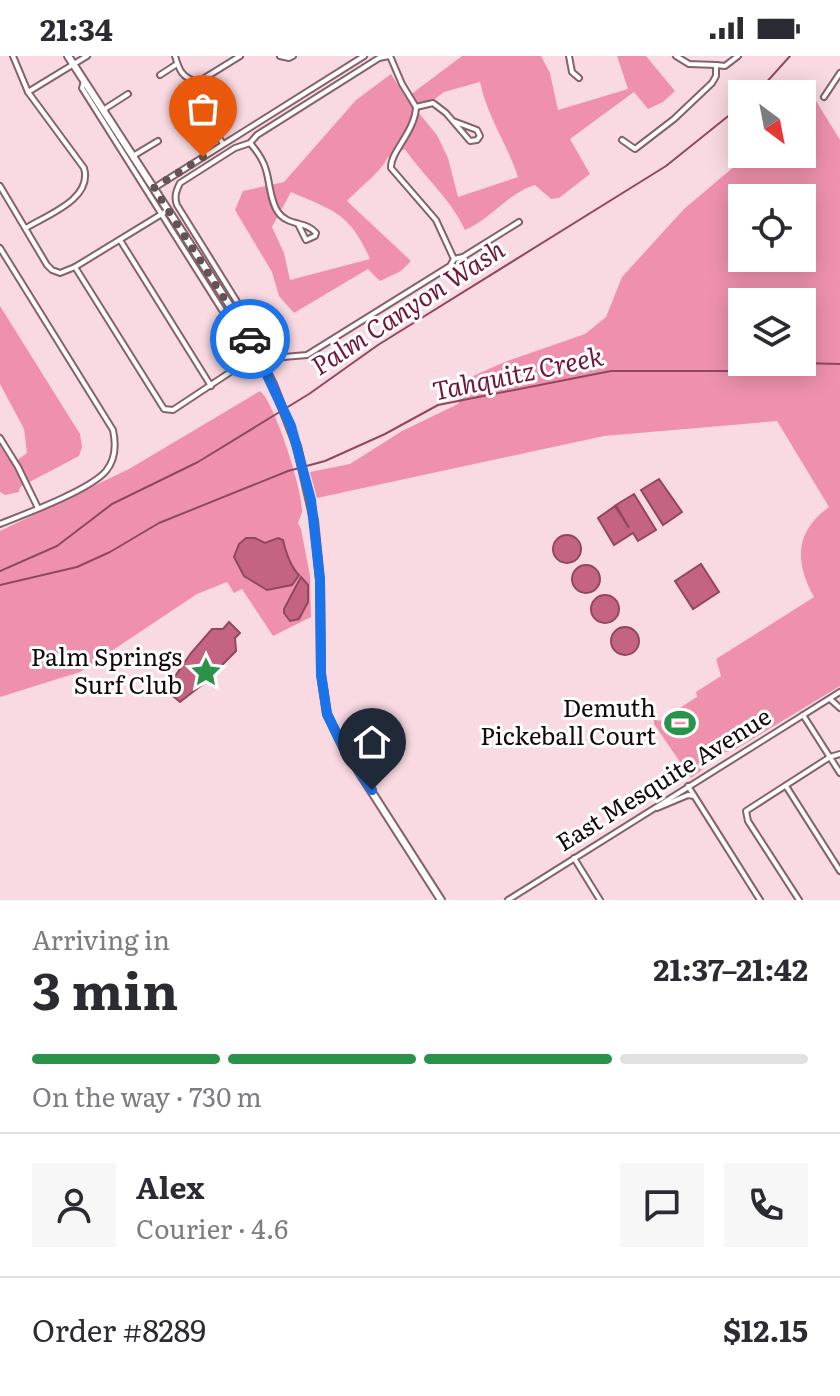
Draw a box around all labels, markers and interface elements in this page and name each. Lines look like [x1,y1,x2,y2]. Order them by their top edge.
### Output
text: 21:34 [40,6,113,50]
pin [169,75,237,157]
north arrow [728,80,816,168]
map controls [728,80,816,376]
icon: bag [181,87,225,131]
button: locate [728,184,816,272]
water label: Palm Canyon Wash [302,228,511,383]
button: layers [728,288,816,376]
courier [210,299,290,379]
icon: car [228,317,272,361]
water label: Tahquitz Creek [429,334,607,409]
place label: Palm Springs Surf Club [31,638,182,701]
place icon: Palm Springs Surf Club [189,655,223,689]
place label: Demuth Pickeball Court [480,689,656,752]
street label: East Mesquite Avenue [548,697,777,858]
sports icon: Demuth Pickeball Court [663,706,697,740]
pin [338,708,406,790]
icon: home [350,720,394,764]
text: Arriving in [32,919,170,958]
text: 21:37–21:42 [653,946,808,990]
text: 3 min [32,949,178,1026]
text: On the way · 730 m [32,1076,262,1115]
button: person [32,1163,116,1247]
button: chat [620,1163,704,1247]
button: phone [724,1163,808,1247]
text: Alex [136,1164,204,1208]
text: Courier · 4.6 [136,1208,288,1247]
text: Order #8289 [32,1307,206,1351]
text: $12.15 [723,1307,808,1351]

